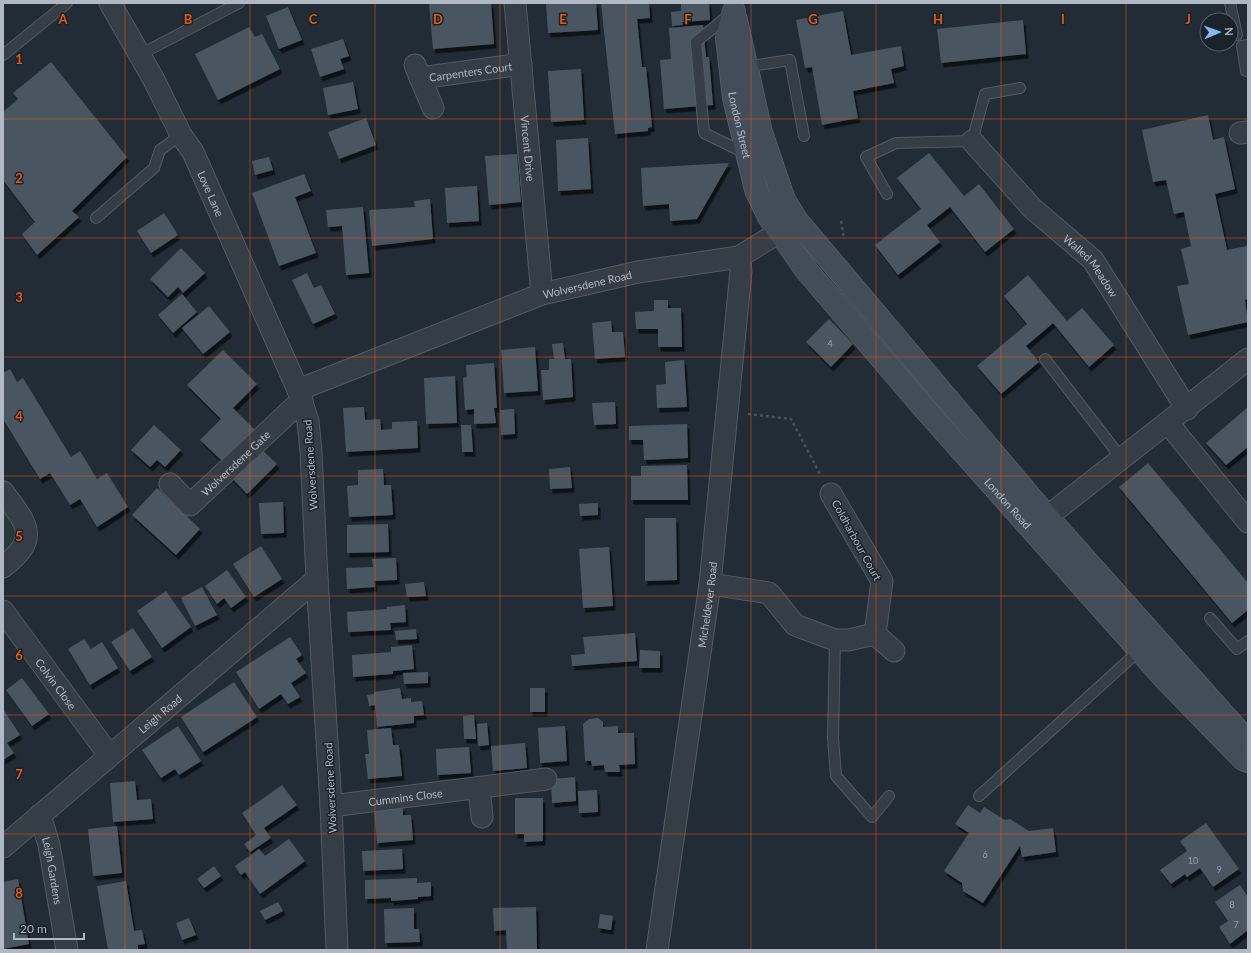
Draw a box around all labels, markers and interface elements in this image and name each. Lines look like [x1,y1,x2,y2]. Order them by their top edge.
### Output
text: A [57,11,68,27]
text: B [184,11,193,27]
text: C [309,11,318,27]
text: D [433,11,443,27]
text: E [559,11,567,27]
text: F [684,11,692,27]
text: G [808,11,818,27]
text: H [933,11,943,27]
text: I [1061,11,1065,27]
text: J [1185,11,1191,27]
north arrow [1199,12,1239,52]
text: N [1223,27,1236,36]
text: 1 [15,51,23,67]
street label: Carpenters Court [428,59,513,83]
street label: London Street [727,91,755,160]
street label: Vincent Drive [519,115,538,182]
street label: Love Lane [196,169,227,218]
text: 2 [15,170,23,186]
street label: Walled Meadow [1061,231,1121,299]
street label: Wolversdene Road [541,267,633,300]
text: 3 [15,289,23,305]
house number: 4 [827,338,833,349]
text: 4 [15,408,23,424]
street label: Wolversdene Road [300,419,320,511]
street label: Wolversdene Gate [198,427,273,498]
street label: London Road [982,475,1034,531]
street label: Coldharbour Court [829,497,885,583]
text: 5 [15,528,23,544]
street label: Micheldever Road [694,561,719,649]
text: 6 [15,647,23,663]
street label: Colvin Close [33,655,80,712]
street label: Leigh Road [135,691,184,735]
street label: Wolversdene Road [321,742,339,834]
text: 7 [15,766,23,782]
street label: Cummins Close [368,786,443,808]
street label: Leigh Gardens [40,835,66,905]
house number: 6 [982,849,988,860]
house number: 10 [1188,855,1198,866]
house number: 9 [1216,864,1222,875]
text: 8 [15,885,23,901]
house number: 8 [1229,899,1235,910]
scale bar [14,915,84,941]
house number: 7 [1233,919,1239,930]
text: 20 m [20,921,47,936]

